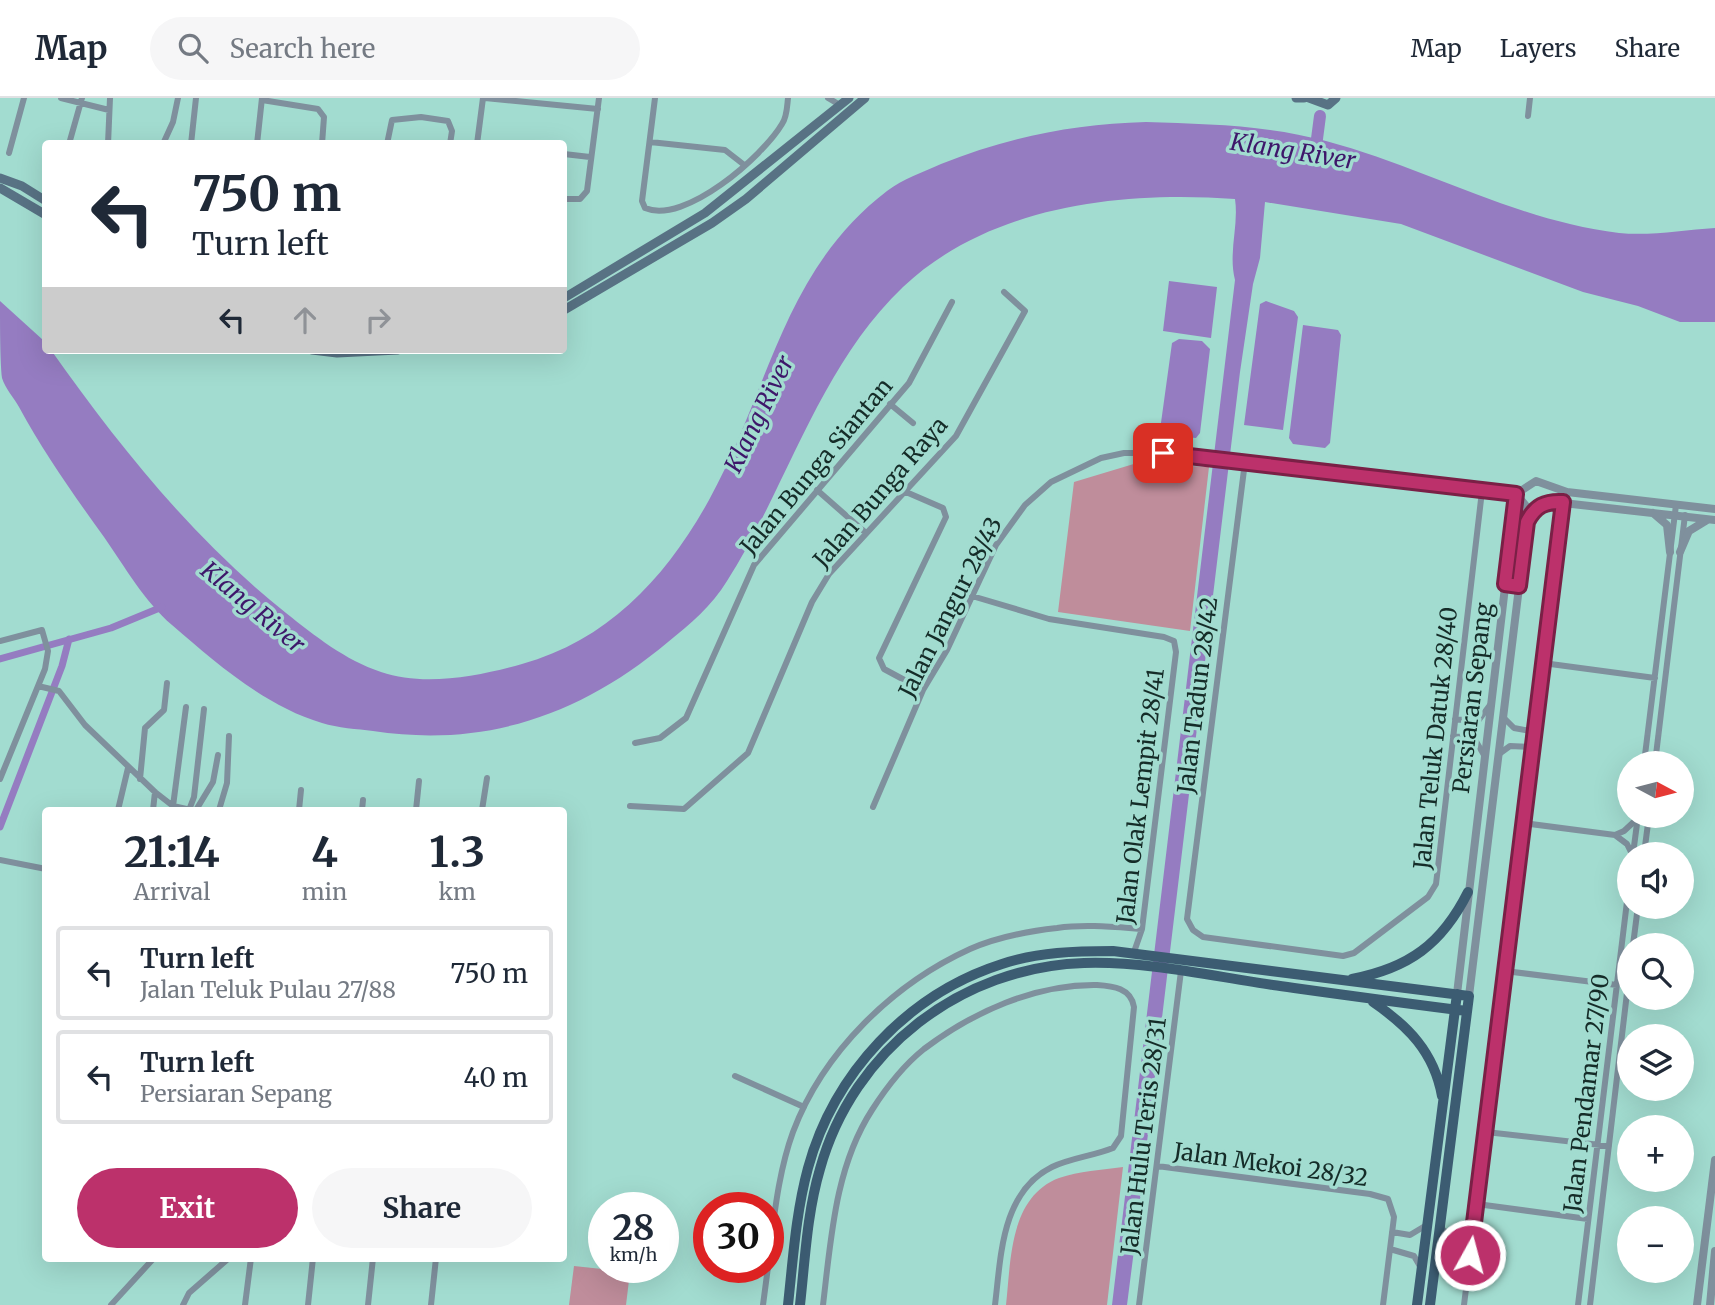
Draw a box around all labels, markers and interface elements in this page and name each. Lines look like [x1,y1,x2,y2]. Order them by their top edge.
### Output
search box [150,17,640,80]
text: Map [35,28,108,69]
icon: search [174,29,212,67]
text: Search here [230,32,375,65]
text: Map [1411,33,1462,64]
text: Layers [1500,33,1576,64]
text: Share [1614,33,1680,64]
water label: Klang River [1227,126,1359,176]
text: 750 m [192,163,341,224]
icon: left [77,168,168,259]
text: Turn left [192,224,329,264]
icon: left [213,301,251,339]
icon: ahead [286,301,324,339]
icon: right [359,301,397,339]
water label: Klang River [717,349,801,479]
street label: Jalan Bunga Siantan [733,372,898,561]
street label: Jalan Bunga Raya [806,411,953,574]
pin [1133,423,1193,483]
icon: arrive [1144,434,1182,472]
street label: Jalan Jangur 28/43 [892,512,1008,703]
water label: Klang River [194,554,312,660]
street label: Jalan Tadun 28/42 [1170,595,1223,796]
street label: Persiaran Sepang [1446,601,1498,795]
street label: Jalan Teluk Datuk 28/40 [1407,605,1463,872]
street label: Jalan Olak Lempit 28/41 [1110,666,1170,927]
north arrow [1617,751,1694,828]
map controls [1617,751,1694,1283]
text: 21:14 [124,826,220,878]
text: 4 [311,826,338,878]
text: 1.3 [429,826,485,878]
button: sound [1617,842,1694,919]
text: Arrival [133,877,210,906]
text: min [302,877,347,906]
text: km [438,877,476,906]
button: search [1617,933,1694,1010]
text: Turn left [140,942,254,975]
icon: left [81,954,119,992]
text: 750 m [450,957,528,990]
street label: Jalan Pendamar 27/90 [1557,972,1615,1215]
text: Jalan Teluk Pulau 27/88 [140,975,396,1004]
street label: Jalan Hulu Teris 28/31 [1114,1016,1172,1257]
button: layers [1617,1024,1694,1101]
text: Turn left [140,1046,254,1079]
icon: left [81,1058,119,1096]
text: 40 m [464,1061,528,1094]
text: Persiaran Sepang [140,1079,332,1108]
button: + [1617,1115,1694,1192]
street label: Jalan Mekoi 28/32 [1171,1136,1370,1192]
button: Exit [77,1168,298,1248]
button: Share [312,1168,532,1248]
speed limit sign: 30 [693,1192,784,1283]
text: 28 [612,1206,655,1250]
button: − [1617,1206,1694,1283]
position arrow [1433,1218,1507,1292]
text: km/h [610,1243,657,1266]

